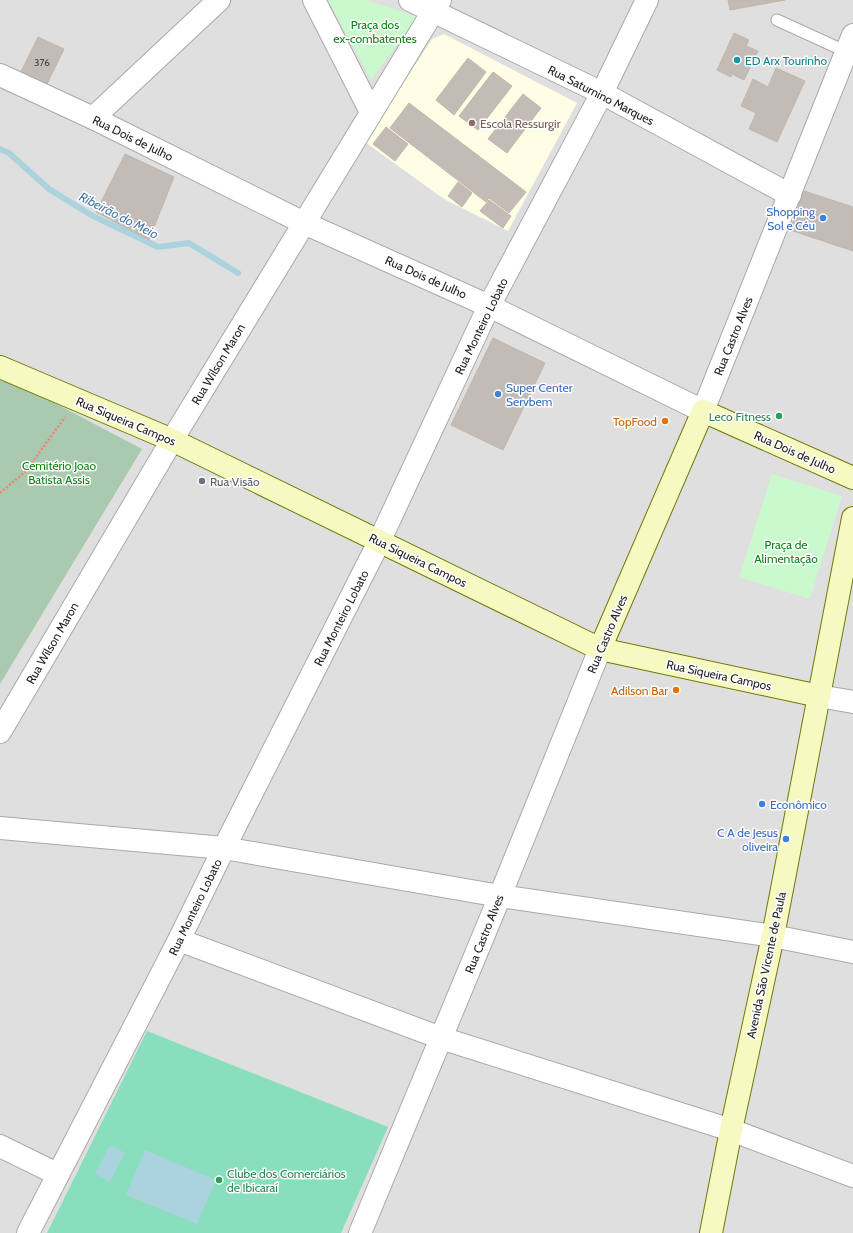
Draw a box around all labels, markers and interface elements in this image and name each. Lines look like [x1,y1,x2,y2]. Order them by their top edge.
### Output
park label: Praça dos ex-combatentes [333,17,417,46]
place label: ED Arx Tourinho [745,53,828,68]
marker: ED Arx Tourinho [732,55,742,65]
house number: 376 [34,56,50,69]
street label: Rua Saturnino Marques [545,62,657,128]
street label: Rua Dois de Julho [90,112,176,164]
place label: Escola Ressurgir [480,116,561,131]
marker: Escola Ressurgir [467,118,477,128]
water label: Ribeirão do Meio [77,188,162,242]
place label: Shopping Sol e Céu [766,204,816,233]
marker: Shopping Sol e Céu [818,213,828,223]
street label: Rua Dois de Julho [383,252,470,302]
street label: Rua Monteiro Lobato [451,275,511,377]
street label: Rua Castro Alves [710,294,756,378]
street label: Rua Wilson Maron [188,321,248,407]
place label: Super Center Servbem [506,380,573,409]
marker: Super Center Servbem [493,389,503,399]
street label: Rua Siqueira Campos [74,393,178,449]
place label: Leco Fitness [709,409,771,424]
marker: Leco Fitness [774,411,784,421]
place label: TopFood [613,414,657,429]
marker: TopFood [660,416,670,426]
street label: Rua Dois de Julho [752,427,839,477]
park label: Cemitério Joao Batista Assis [22,458,96,487]
place label: Rua Visão [210,474,260,489]
marker: Rua Visão [197,476,207,486]
street label: Rua Siqueira Campos [367,530,469,590]
park label: Praça de Alimentação [754,537,818,566]
street label: Rua Monteiro Lobato [310,567,372,668]
street label: Rua Castro Alves [584,592,630,676]
street label: Rua Wilson Maron [23,599,82,687]
street label: Rua Siqueira Campos [665,657,773,693]
place label: Adilson Bar [611,683,668,698]
marker: Adilson Bar [671,685,681,695]
place label: Econômico [770,797,827,812]
marker: Econômico [757,799,767,809]
place label: C A de Jesus oliveira [717,825,778,854]
marker: C A de Jesus oliveira [781,834,791,844]
street label: Rua Monteiro Lobato [165,856,225,958]
street label: Avenida São Vicente de Paula [743,890,789,1040]
street label: Rua Castro Alves [461,892,507,976]
place label: Clube dos Comerciários de Ibicaraí [227,1166,346,1195]
marker: Clube dos Comerciários de Ibicaraí [214,1175,224,1185]

